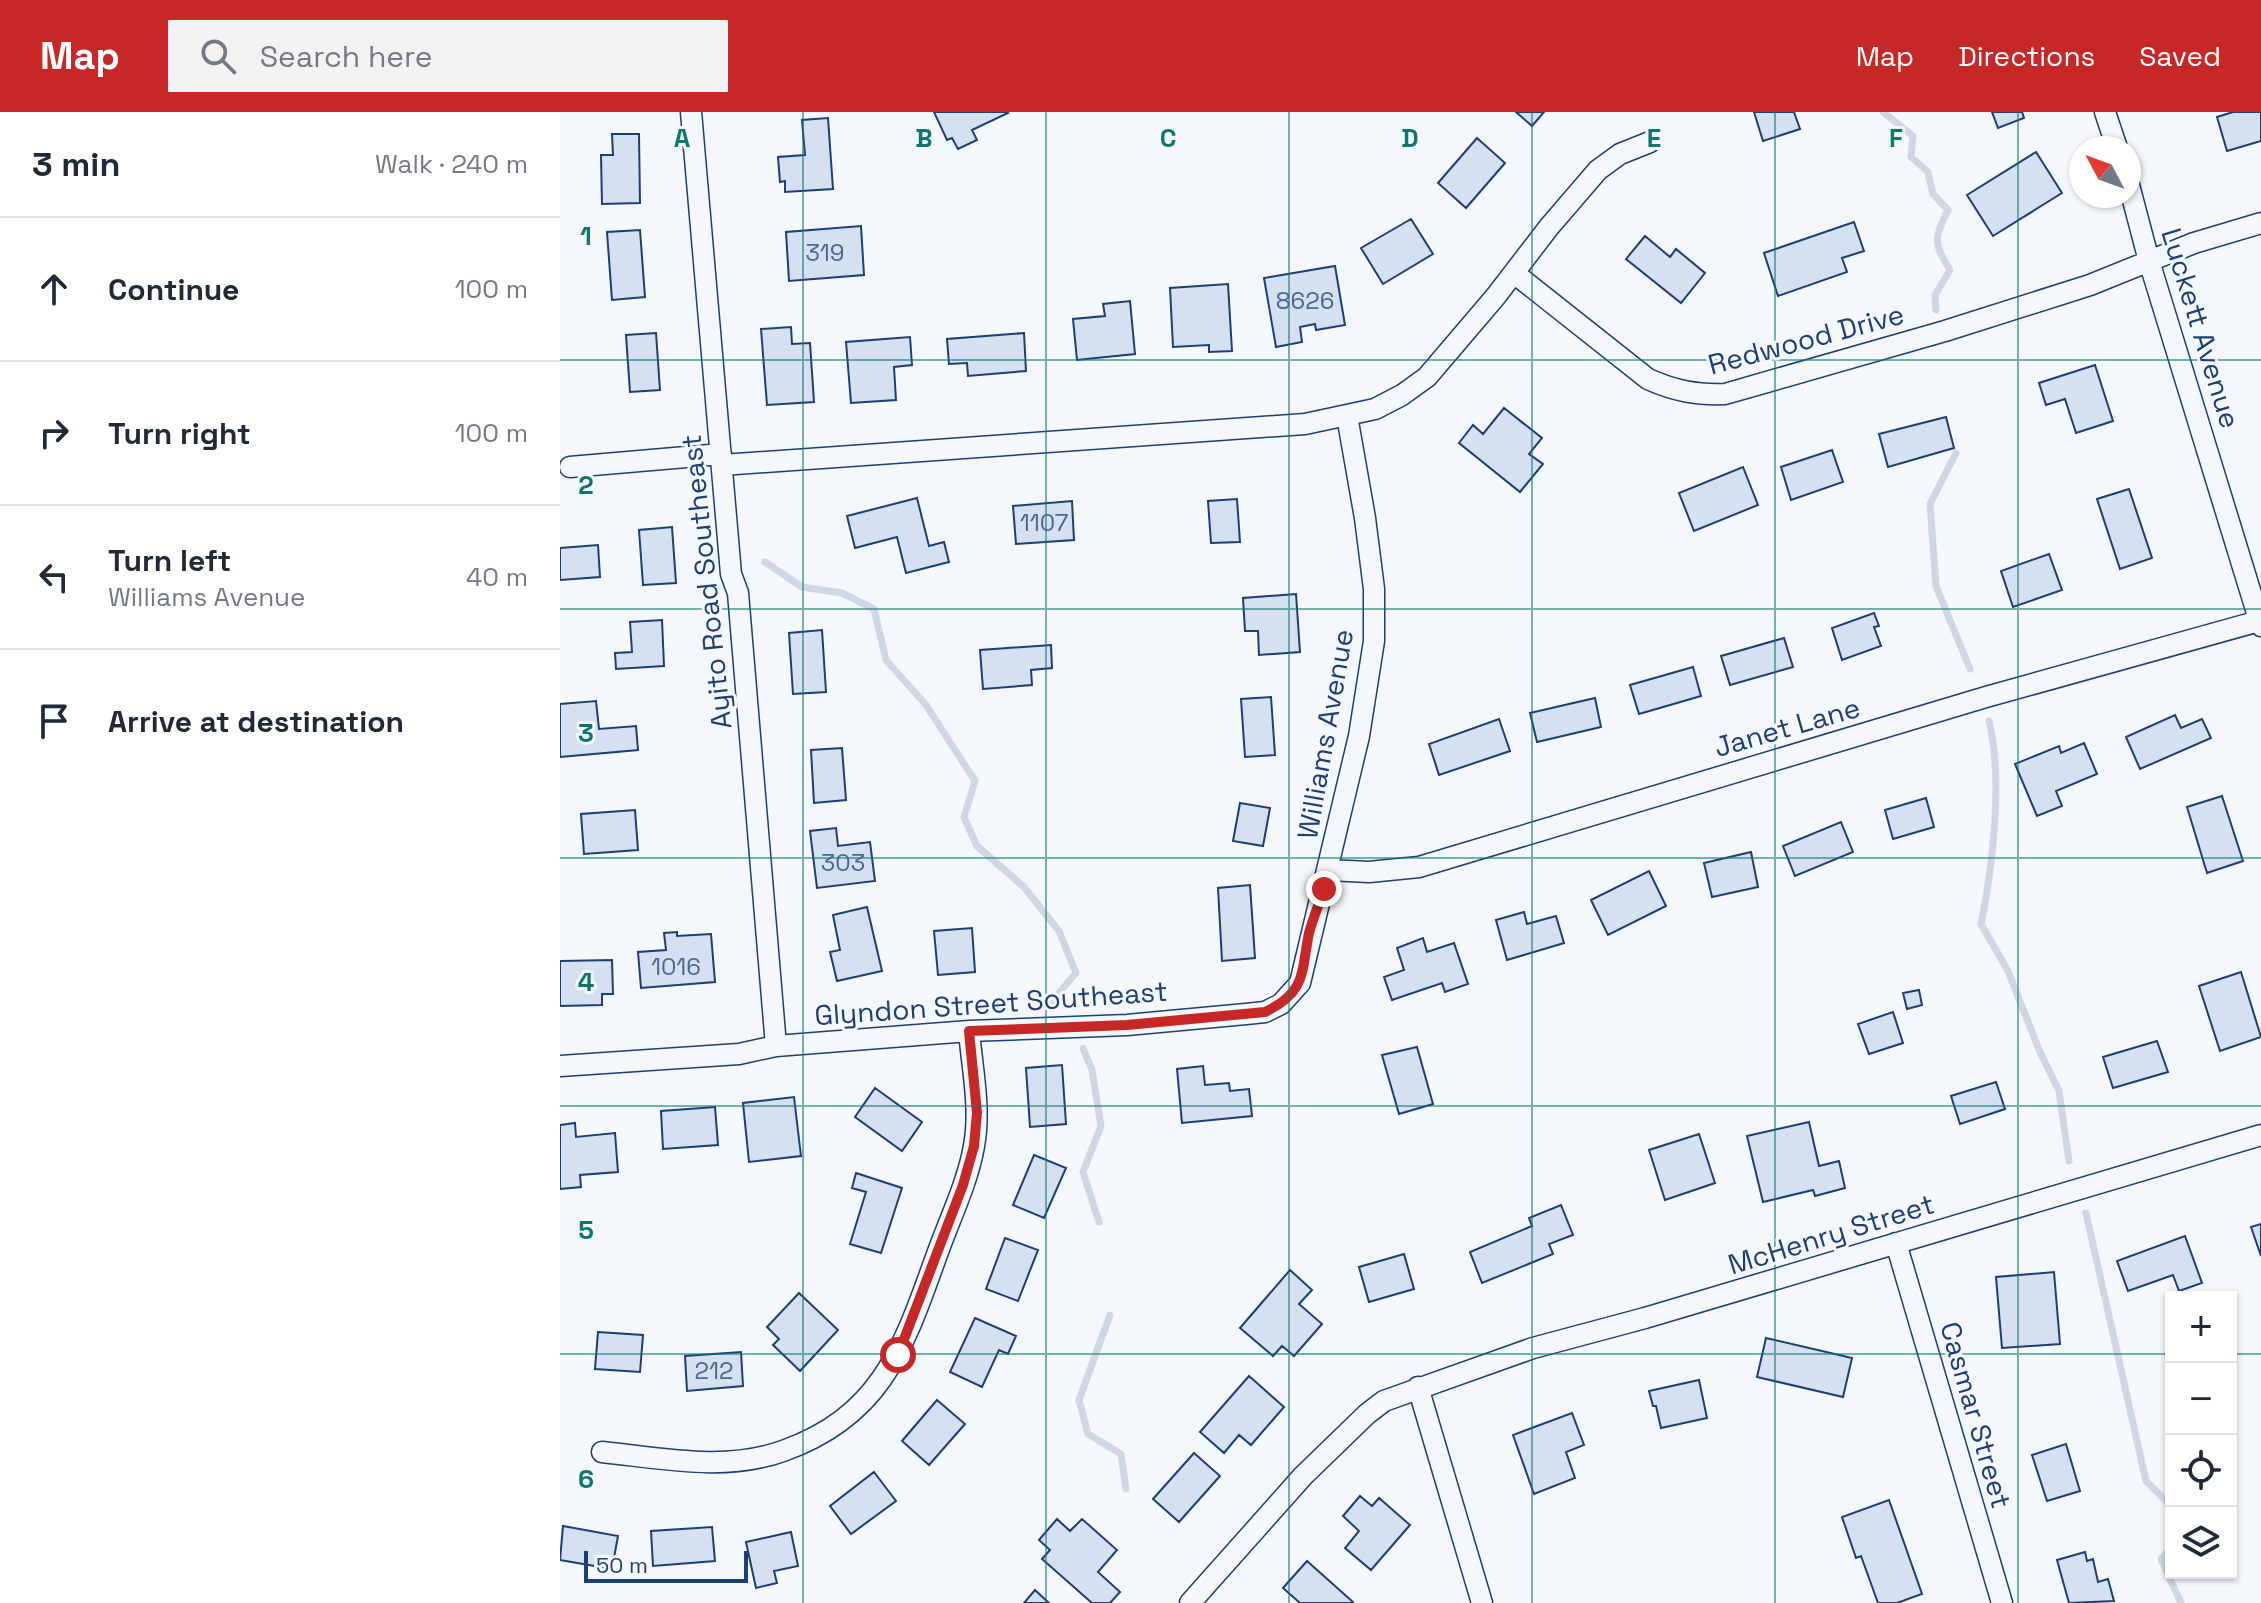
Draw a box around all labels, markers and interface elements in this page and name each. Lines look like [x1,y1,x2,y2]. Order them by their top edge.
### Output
search box [168,20,728,92]
text: Map [40,32,120,80]
icon: search [196,34,240,78]
text: Search here [260,37,433,76]
text: Map [1856,38,1914,74]
text: Directions [1958,38,2095,74]
text: Saved [2139,38,2221,74]
text: A [674,121,691,155]
text: B [915,121,933,155]
text: C [1160,121,1176,155]
text: D [1401,121,1419,155]
text: E [1647,121,1661,155]
text: F [1889,121,1903,155]
north arrow [2069,136,2141,208]
text: 3 min [32,143,120,186]
text: Walk · 240 m [375,147,528,181]
text: 1 [580,219,592,253]
street label: Luckett Avenue [2153,223,2249,433]
house number: 319 [806,237,844,268]
icon: ahead [32,267,76,311]
text: Continue [108,270,239,309]
text: 100 m [455,272,528,306]
house number: 8626 [1276,285,1334,316]
street label: Redwood Drive [1704,296,1908,382]
icon: right [32,411,76,455]
text: Turn right [108,414,251,453]
text: 100 m [455,416,528,450]
street label: Ayito Road Southeast [673,433,739,731]
text: 2 [578,468,594,502]
house number: 1107 [1020,507,1068,538]
text: Turn left [108,541,231,580]
icon: left [32,555,76,599]
text: 40 m [466,560,528,594]
text: Williams Avenue [108,580,305,614]
street label: Williams Avenue [1289,626,1361,842]
street label: Janet Lane [1710,689,1864,765]
icon: arrive [32,699,76,743]
text: Arrive at destination [108,702,404,741]
text: 3 [578,716,594,750]
house number: 303 [821,847,865,878]
route end [1306,871,1342,907]
house number: 1016 [651,951,701,982]
text: 4 [578,965,594,999]
street label: Glyndon Street Southeast [813,973,1169,1033]
street label: McHenry Street [1724,1186,1938,1282]
text: 5 [578,1213,594,1247]
map controls [2165,1291,2237,1579]
button: + [2165,1291,2237,1363]
street label: Casmar Street [1932,1318,2020,1512]
route start [880,1337,916,1373]
house number: 212 [695,1355,733,1386]
button: − [2165,1363,2237,1435]
button: locate [2165,1435,2237,1507]
text: 6 [578,1462,594,1496]
button: layers [2165,1507,2237,1579]
scale bar [584,1547,748,1583]
text: 50 m [596,1551,648,1579]

